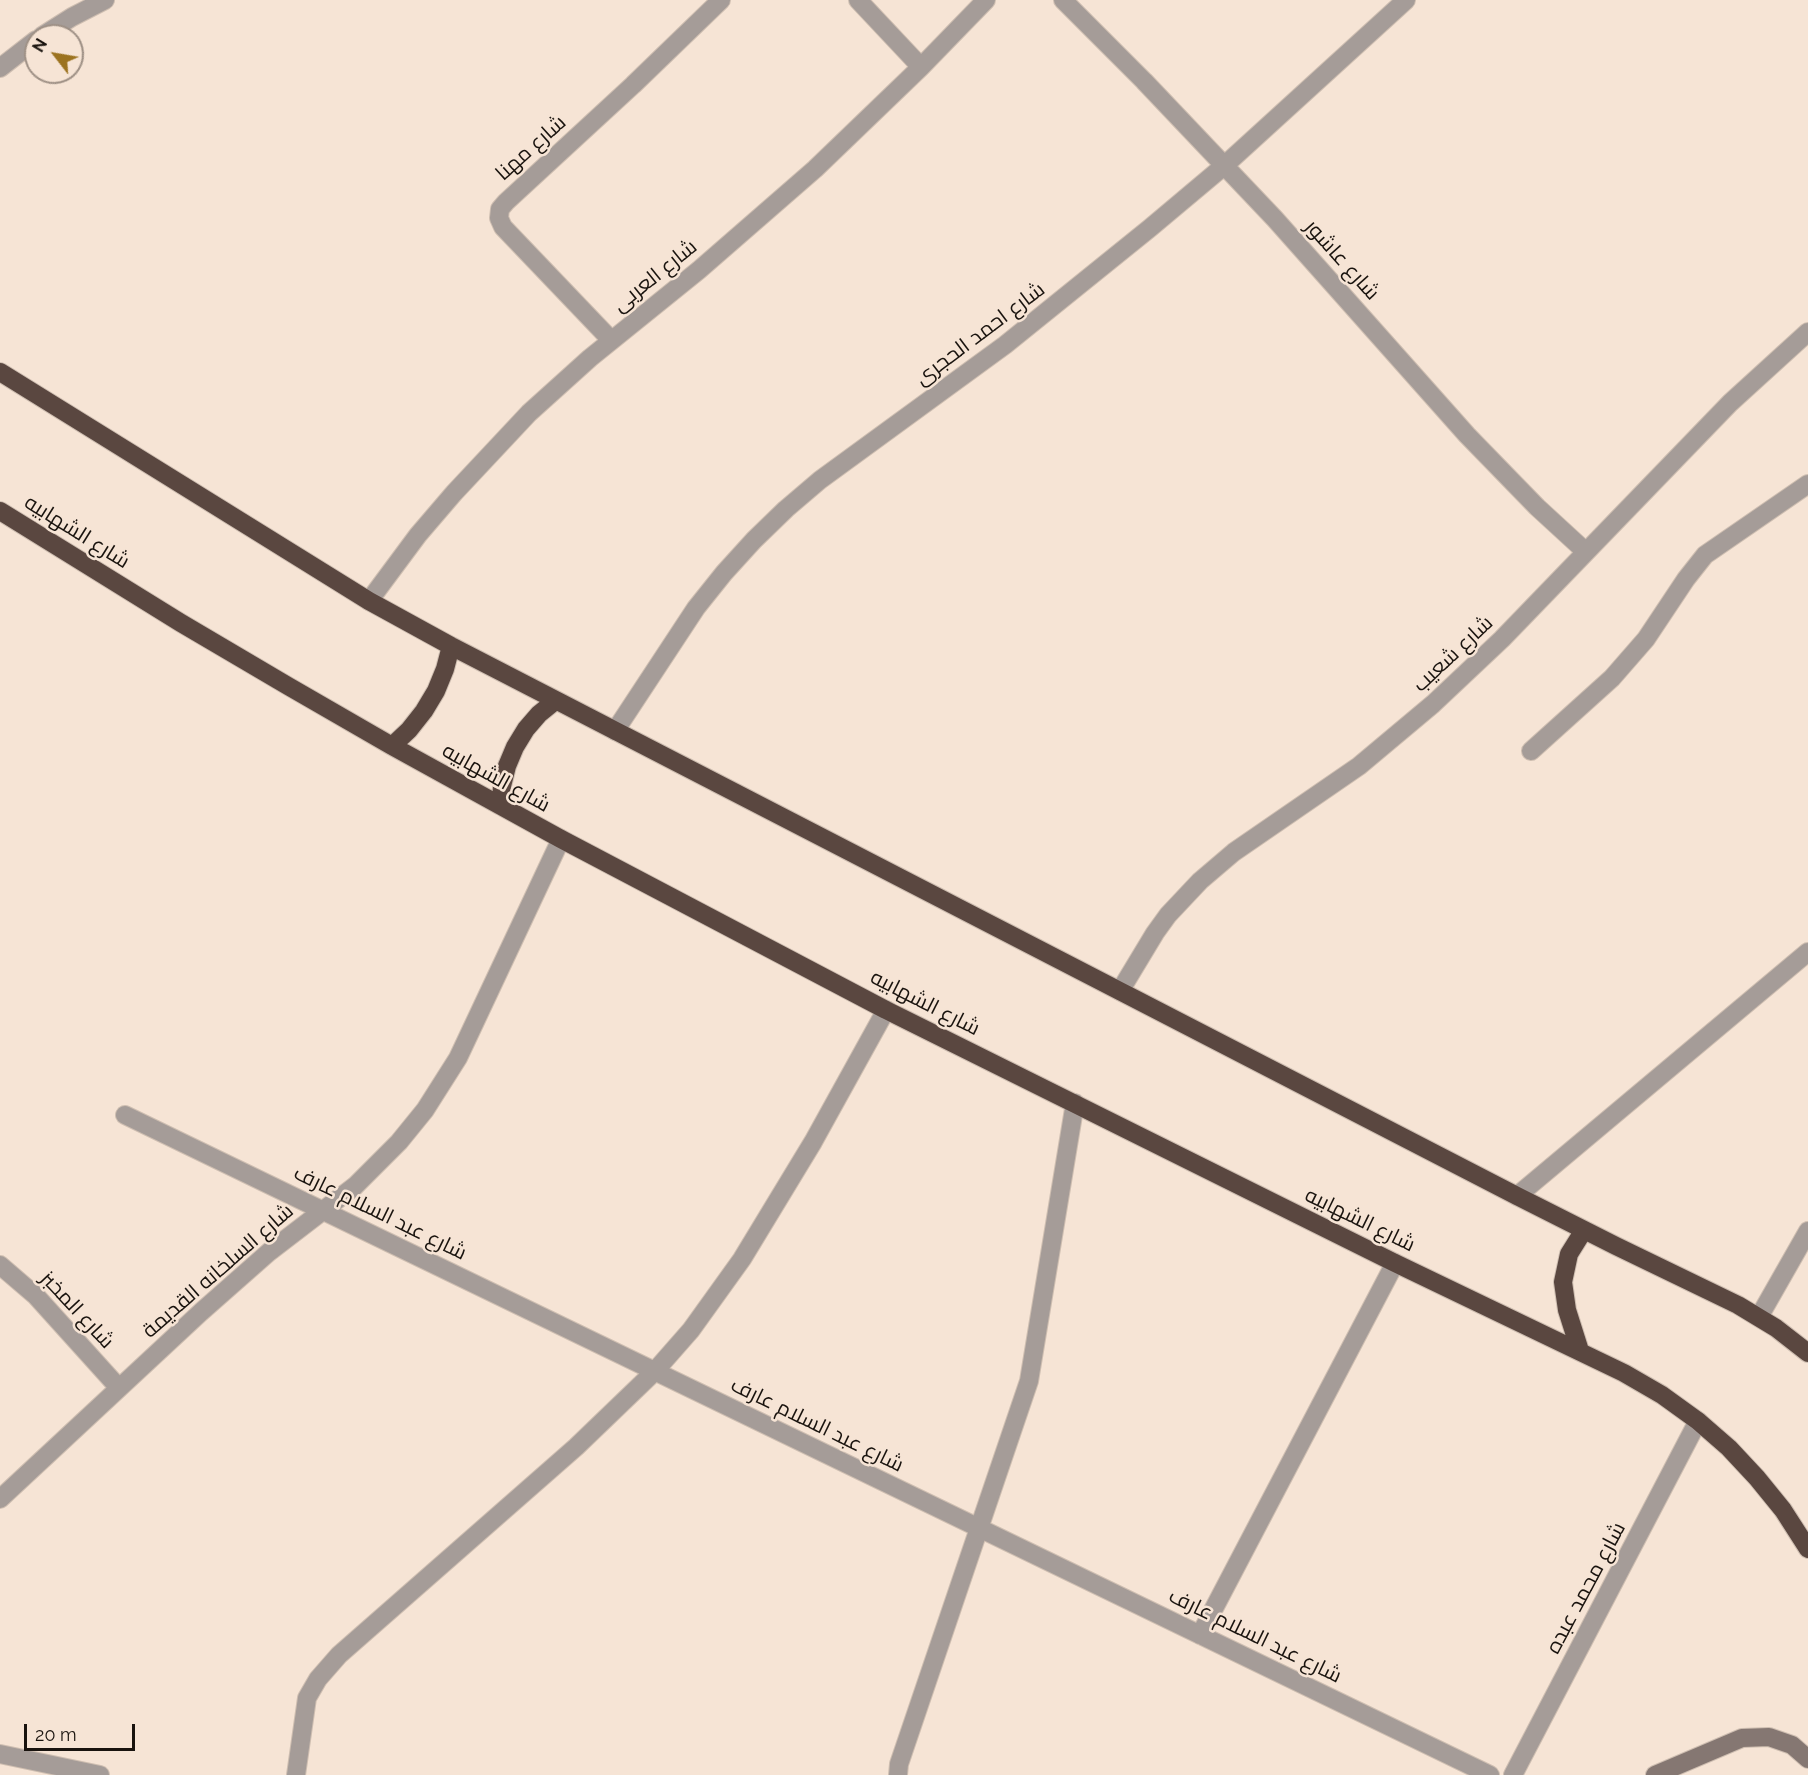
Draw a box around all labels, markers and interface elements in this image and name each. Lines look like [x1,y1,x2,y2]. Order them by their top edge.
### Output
north arrow [24,24,84,84]
text: N [29,35,51,56]
street label: شارع مهنا [491,110,571,186]
street label: شارع عاشور [1299,215,1385,305]
street label: شارع العربى [608,234,702,318]
street label: شارع احمد الحجرى [910,277,1050,391]
street label: شارع الشهابيه [20,490,134,574]
street label: شارع شعيب [1408,611,1498,697]
street label: شارع الشهابيه [438,738,554,818]
street label: شارع الشهابيه [866,965,984,1041]
street label: شارع عبد السلام عارف [289,1160,471,1266]
street label: شارع الشهابيه [1301,1182,1419,1258]
street label: شارع السلخانه القديمة [137,1199,299,1343]
street label: شارع المخبز [35,1266,119,1354]
street label: شارع عبد السلام عارف [726,1372,908,1478]
street label: شارع محمد عبده [1541,1518,1631,1658]
street label: شارع عبد السلام عارف [1164,1583,1346,1689]
scale bar [27,1712,138,1750]
text: 20 m [35,1724,77,1745]

